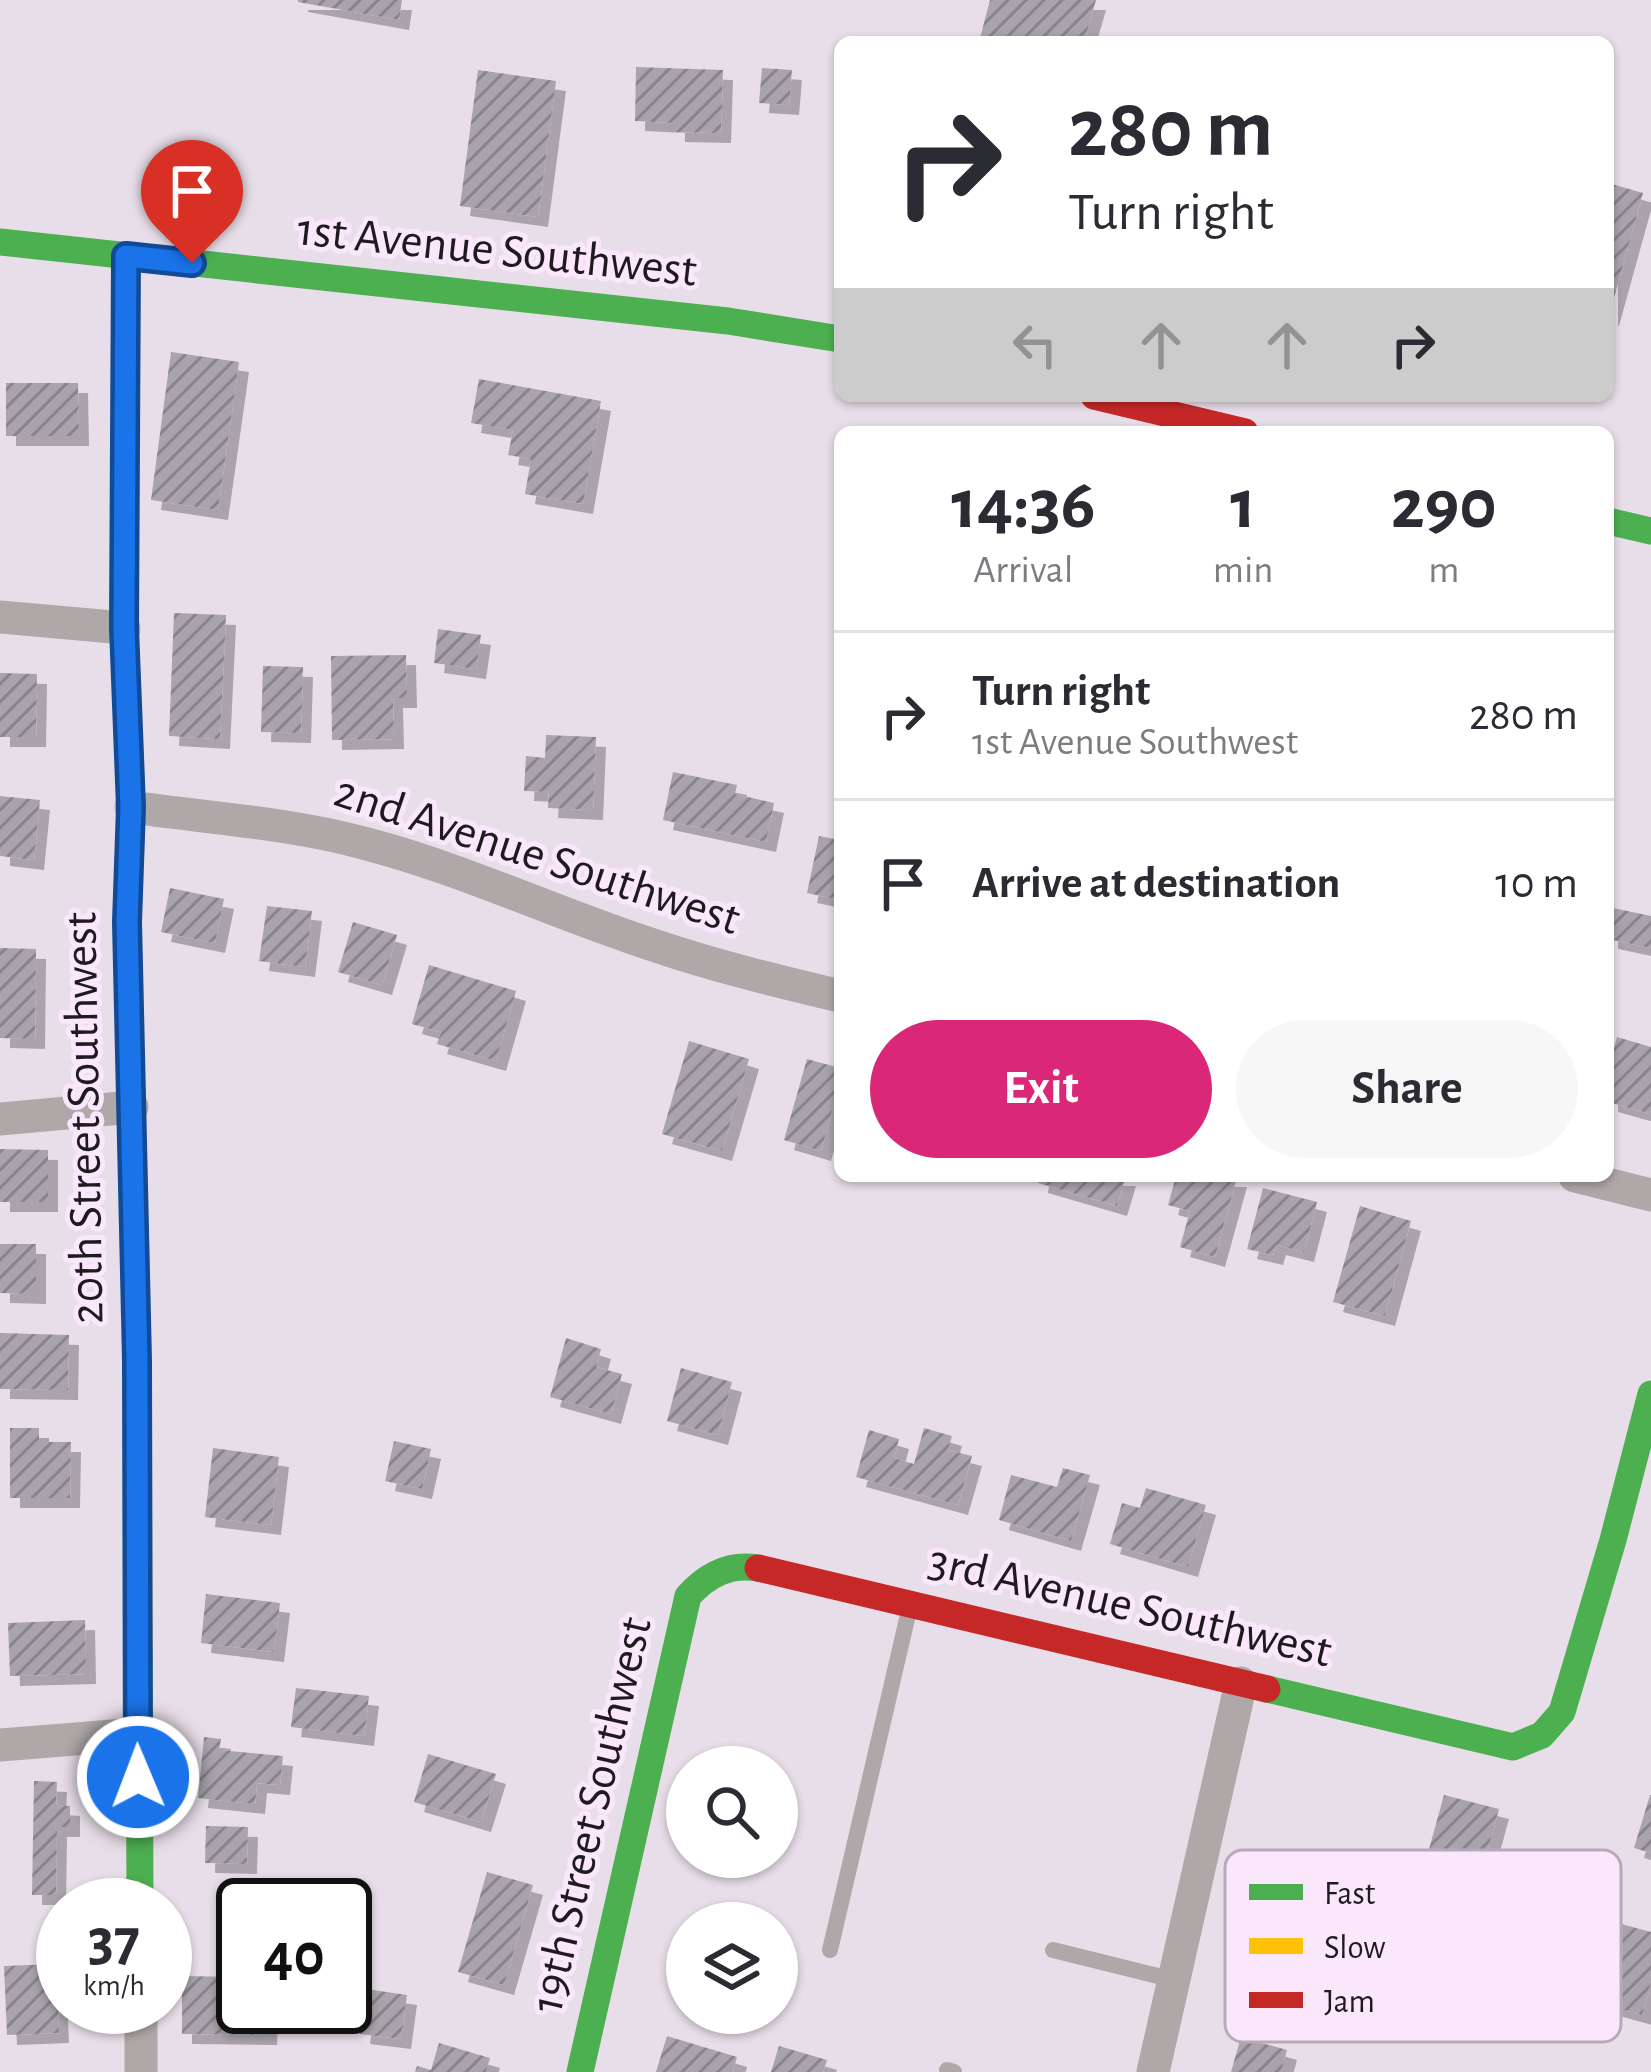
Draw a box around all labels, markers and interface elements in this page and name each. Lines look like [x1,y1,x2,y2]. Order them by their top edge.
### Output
icon: right [870,84,1026,240]
text: 280 m [1068,88,1273,172]
pin [141,140,243,263]
icon: arrive [159,158,225,224]
text: Turn right [1068,186,1274,240]
street label: 1st Avenue Southwest [295,206,699,296]
icon: left [1002,312,1068,378]
icon: ahead [1128,312,1194,378]
icon: ahead [1254,312,1320,378]
icon: right [1380,312,1446,378]
text: 14:36 [951,469,1096,541]
text: 1 [1230,469,1256,541]
text: 290 [1391,469,1497,541]
text: Arrival [973,551,1074,590]
text: min [1213,551,1273,590]
text: m [1428,551,1459,590]
text: Turn right [972,669,1150,714]
icon: right [870,683,936,749]
text: 280 m [1469,693,1578,738]
text: 1st Avenue Southwest [972,723,1298,762]
street label: 2nd Avenue Southwest [328,768,746,944]
icon: arrive [870,851,936,917]
text: Arrive at destination [972,861,1340,906]
text: 10 m [1495,861,1578,906]
street label: 20th Street Southwest [57,911,113,1325]
button: Exit [870,1020,1212,1158]
button: Share [1236,1020,1578,1158]
street label: 3rd Avenue Southwest [924,1537,1336,1677]
street label: 19th Street Southwest [523,1613,661,2017]
position arrow [75,1714,201,1840]
map controls [666,1746,798,2034]
button: search [666,1746,798,1878]
legend [1225,1850,1621,2042]
speed limit sign: 40 [216,1878,372,2034]
text: Fast [1324,1878,1376,1911]
button: layers [666,1902,798,2034]
text: 37 [88,1911,140,1971]
text: Slow [1324,1932,1385,1965]
text: km/h [83,1971,145,2001]
text: Jam [1324,1986,1375,2019]

